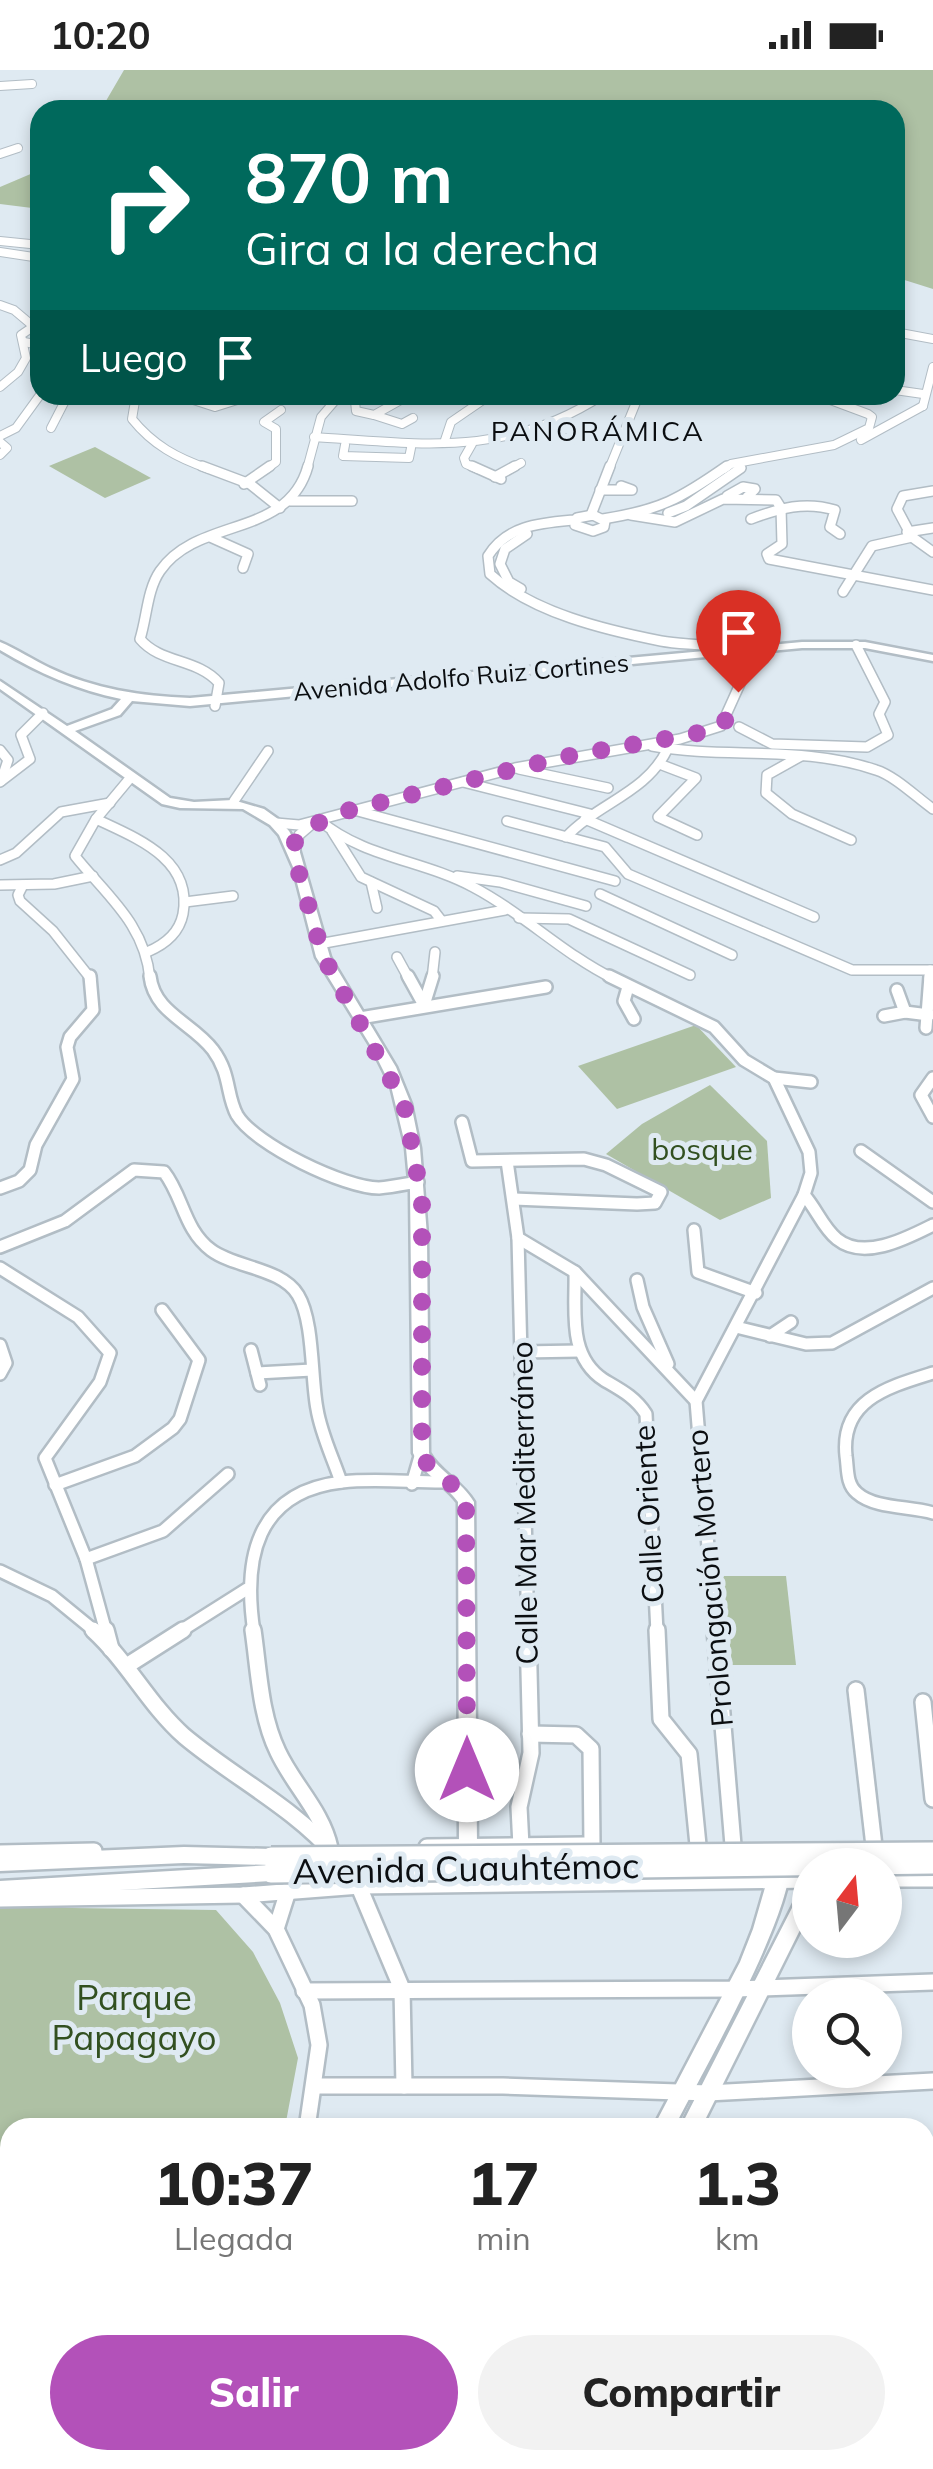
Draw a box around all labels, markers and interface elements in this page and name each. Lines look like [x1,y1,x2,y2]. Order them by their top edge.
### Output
text: 10:20 [50,11,151,59]
text: 870 m [245,133,453,221]
icon: right [80,140,210,270]
text: Gira a la derecha [245,220,599,276]
icon: arrive [208,330,263,385]
text: Luego [80,334,188,382]
district label: PANORÁMICA [491,413,705,448]
pin [696,590,781,693]
icon: arrive [711,605,766,660]
street label: Avenida Adolfo Ruiz Cortines [292,646,630,707]
park label: bosque [651,1130,753,1168]
street label: Calle Mar Mediterráneo [502,1341,546,1665]
street label: Calle Oriente [624,1424,672,1604]
street label: Prolongación Mortero [677,1428,741,1728]
position arrow [415,1718,519,1822]
street label: Avenida Cuauhtémoc [292,1843,640,1893]
north arrow [792,1848,902,1958]
map controls [792,1848,902,2088]
park label: Parque Papagayo [51,1975,217,2059]
button: search [792,1978,902,2088]
text: 10:37 [154,2145,314,2220]
text: 17 [467,2145,539,2220]
text: 1.3 [693,2145,781,2220]
text: Llegada [174,2218,293,2258]
text: min [476,2218,531,2258]
text: km [715,2218,760,2258]
button: Salir [50,2335,458,2450]
button: Compartir [478,2335,885,2450]

